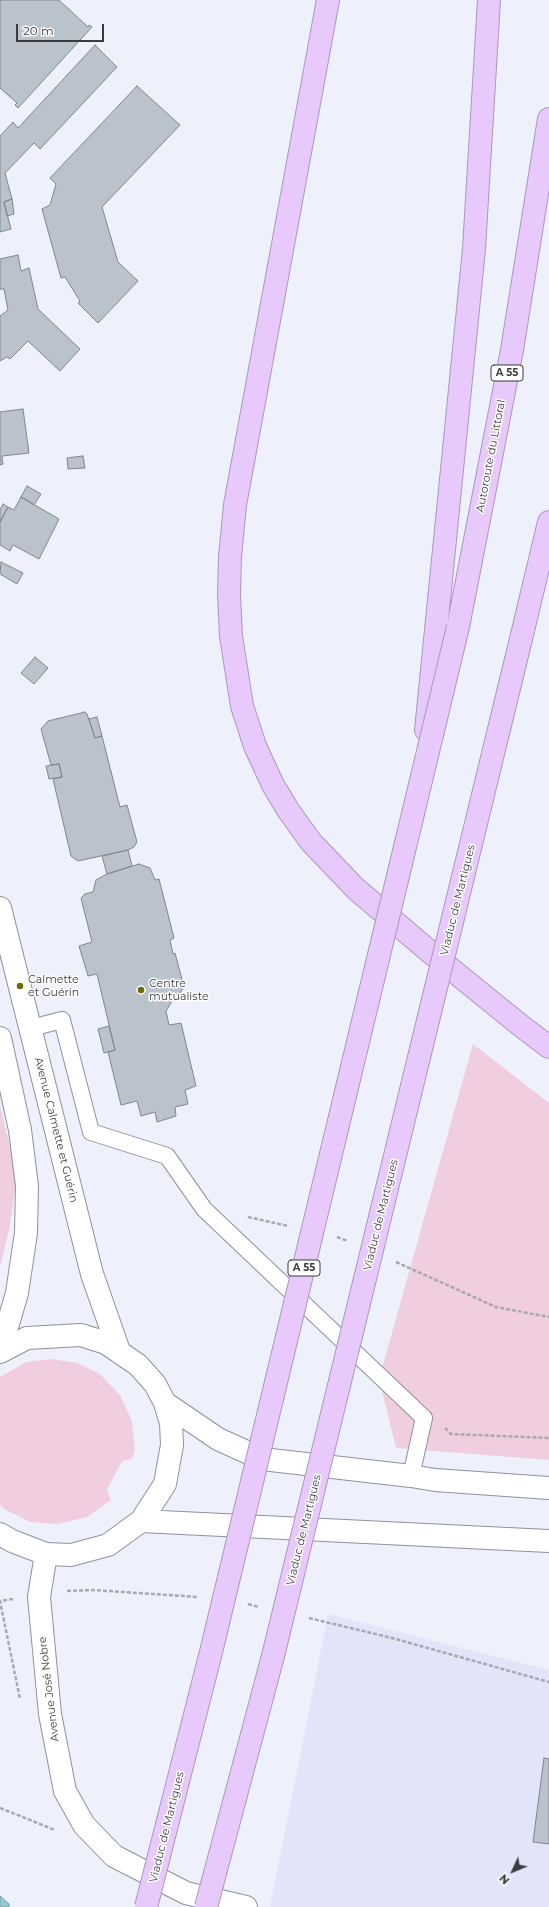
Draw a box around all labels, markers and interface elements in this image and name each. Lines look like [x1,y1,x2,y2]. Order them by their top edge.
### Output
scale bar [18,16,106,42]
text: 20 m [23,23,54,38]
road number: A 55 [491,365,523,381]
street label: Autoroute du Littoral [474,398,508,514]
street label: Viaduc de Martigues [438,843,478,957]
place label: Calmette et Guérin [28,973,79,999]
place label: Centre mutualiste [149,977,209,1003]
marker: Calmette et Guérin [15,981,25,991]
marker: Centre mutualiste [136,985,146,995]
street label: Avenue Calmette et Guérin [32,1056,80,1204]
street label: Viaduc de Martigues [361,1158,401,1272]
road number: A 55 [288,1260,320,1276]
street label: Viaduc de Martigues [284,1473,324,1587]
street label: Avenue José Nobre [36,1636,62,1742]
street label: Viaduc de Martigues [147,1770,187,1884]
north arrow [493,1851,533,1891]
text: N [496,1871,512,1887]

